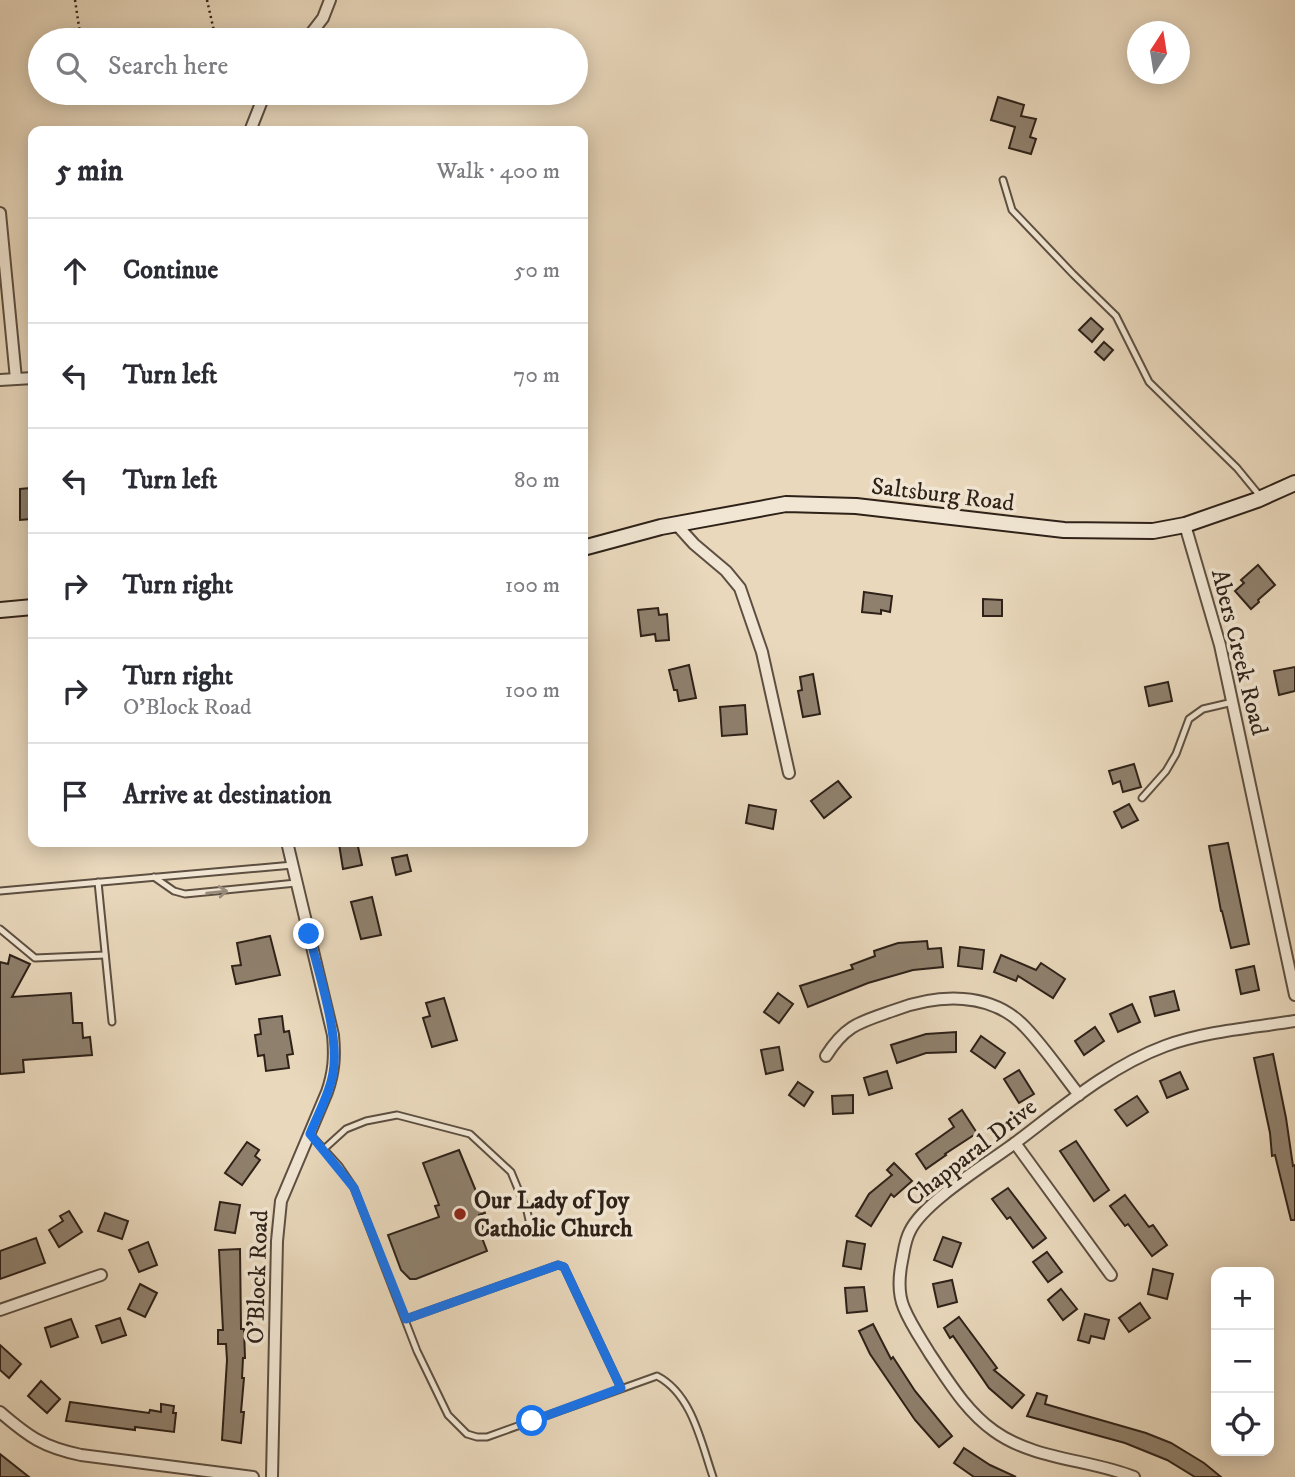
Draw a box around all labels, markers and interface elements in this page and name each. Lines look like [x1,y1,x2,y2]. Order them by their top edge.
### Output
north arrow [1127,21,1190,84]
search box [28,28,588,105]
icon: search [52,48,90,86]
text: Search here [108,50,228,83]
text: 5 min [56,153,123,190]
text: Walk · 400 m [437,157,560,186]
icon: ahead [56,252,94,290]
text: Continue [123,254,218,287]
text: 50 m [514,256,560,285]
icon: left [56,357,94,395]
text: Turn left [123,359,217,392]
text: 70 m [513,361,560,390]
icon: left [56,462,94,500]
text: Turn left [123,464,217,497]
text: 80 m [514,466,560,495]
street label: Saltsburg Road [870,471,1016,519]
street label: Abers Creek Road [1204,566,1274,738]
icon: right [56,567,94,605]
text: Turn right [123,569,233,602]
text: 100 m [505,571,560,600]
text: Turn right [123,660,233,693]
icon: right [56,672,94,710]
text: 100 m [505,676,560,705]
text: O'Block Road [123,693,252,722]
icon: arrive [56,777,94,815]
text: Arrive at destination [123,779,332,812]
one-way arrow [206,885,228,898]
route end [293,918,324,949]
street label: Chapparal Drive [900,1092,1043,1213]
place label: Our Lady of Joy Catholic Church [474,1186,633,1244]
marker: Our Lady of Joy Catholic Church [452,1206,468,1222]
street label: O'Block Road [241,1209,275,1345]
map controls [1211,1267,1274,1456]
button: + [1211,1267,1274,1330]
button: − [1211,1330,1274,1393]
button: locate [1211,1393,1274,1456]
route start [516,1405,547,1436]

